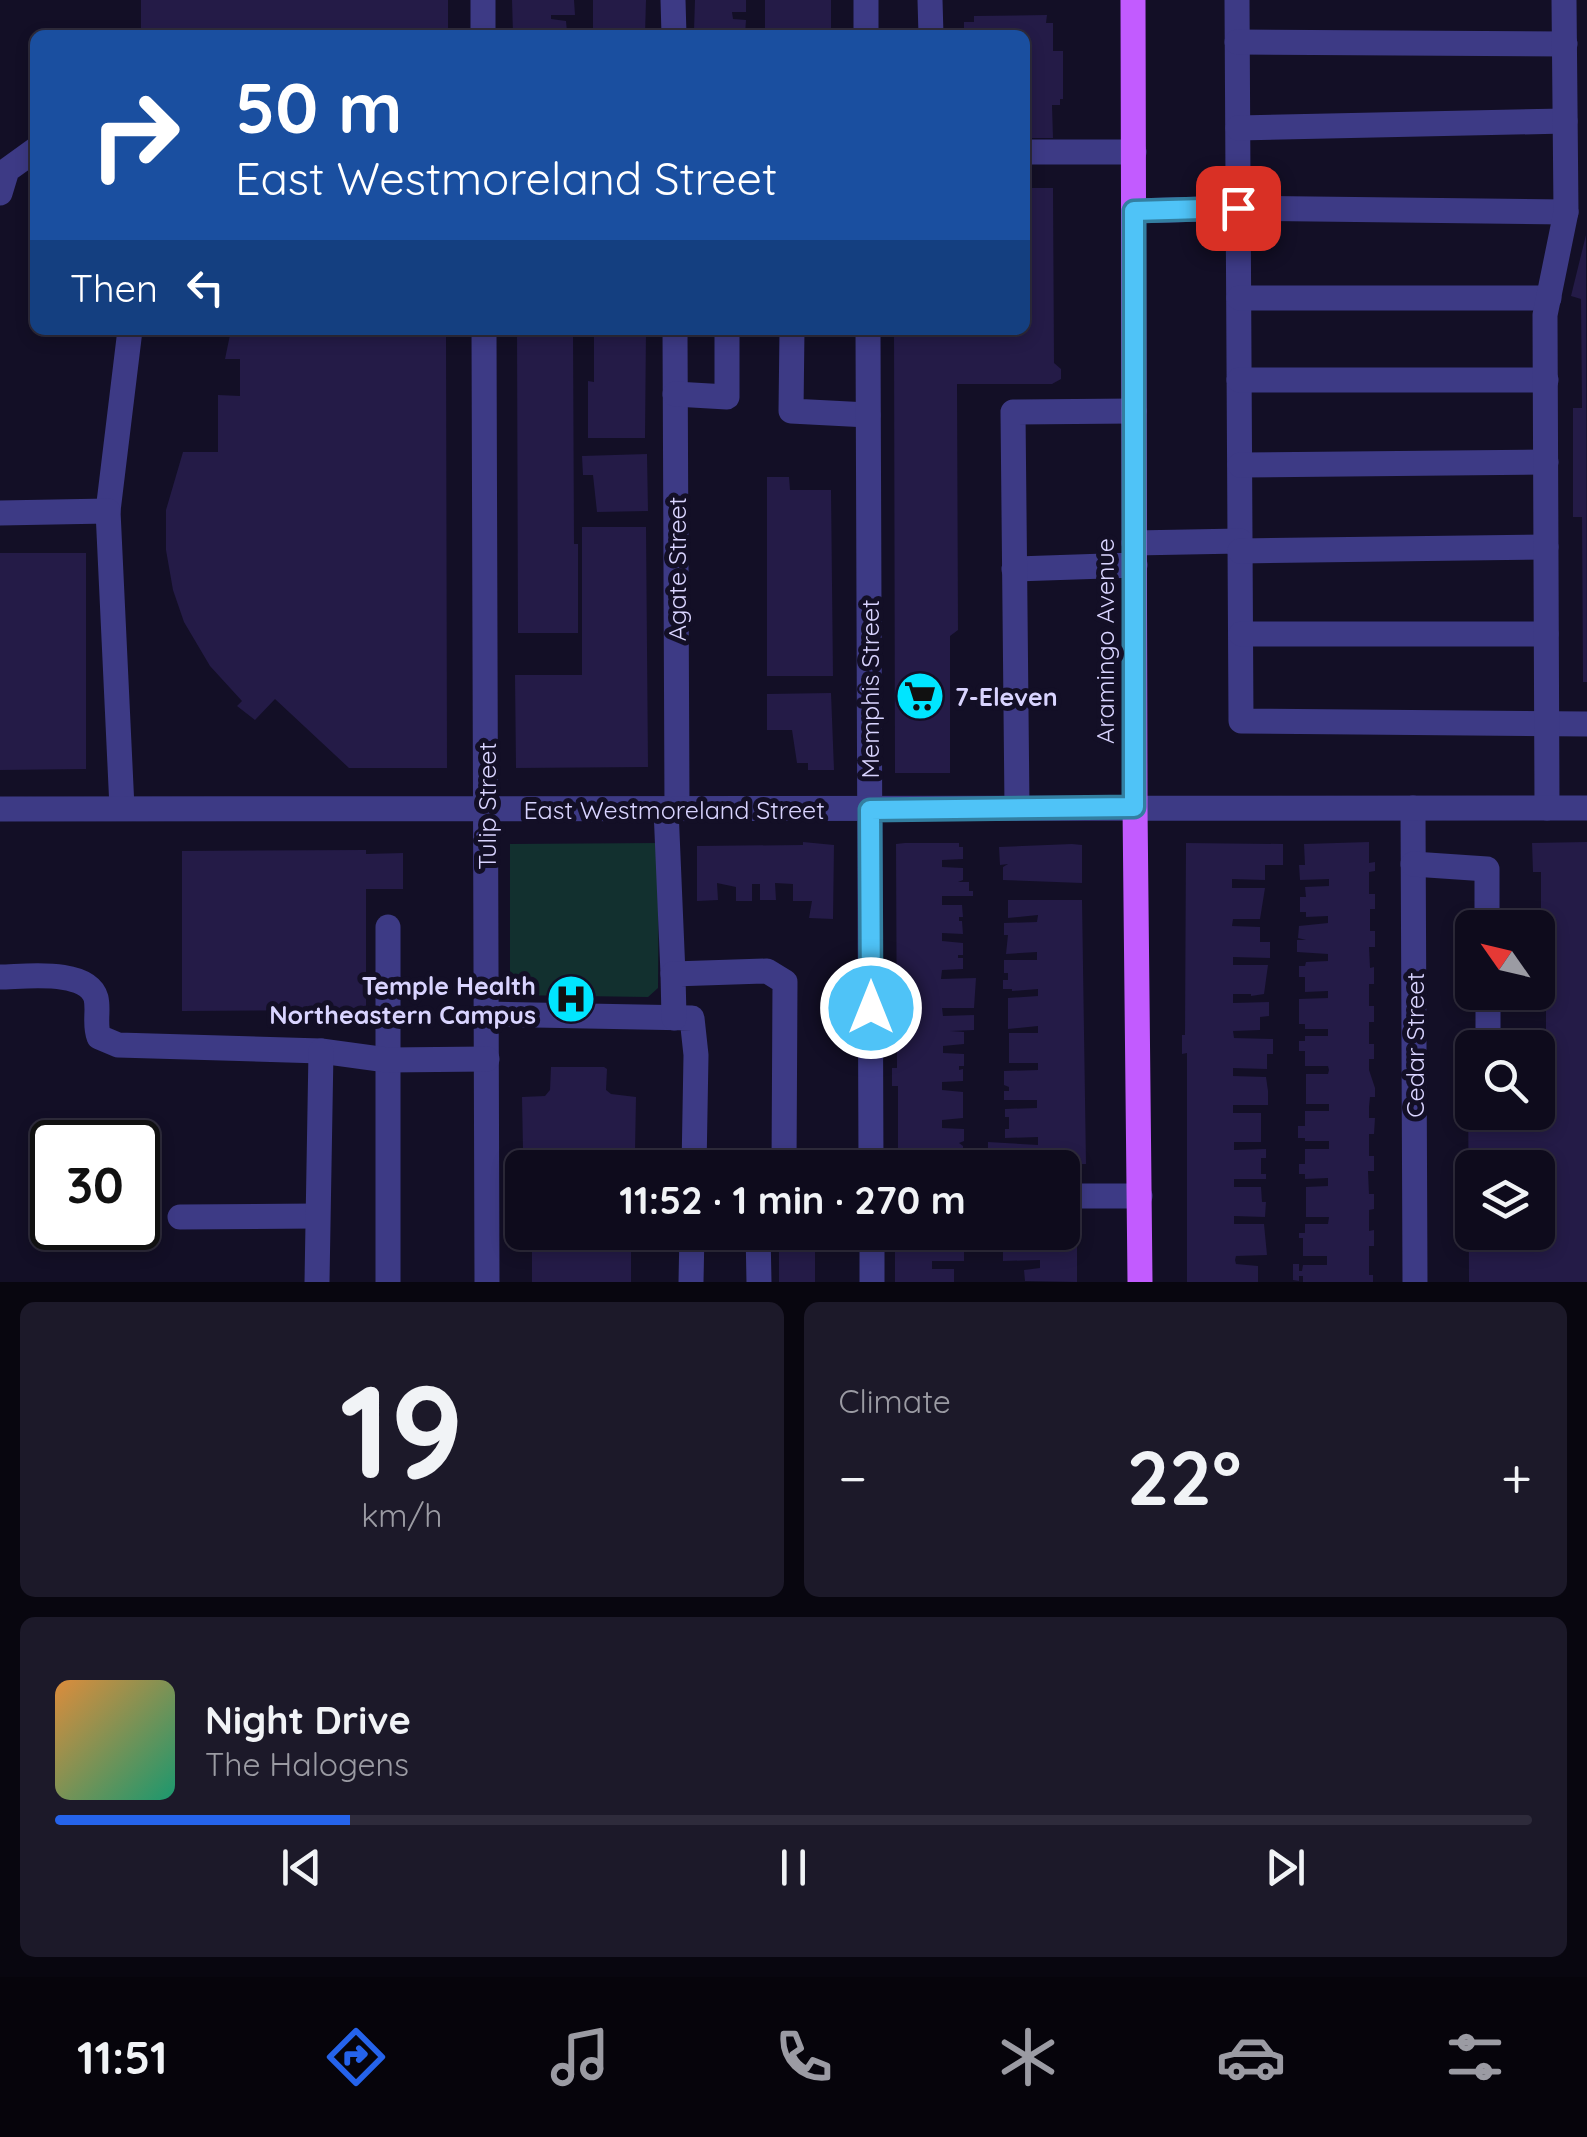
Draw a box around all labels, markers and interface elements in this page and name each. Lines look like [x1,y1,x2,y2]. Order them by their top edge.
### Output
text: 50 m [235,63,402,151]
icon: right [70,70,200,200]
text: East Westmoreland Street [235,150,777,206]
pin [1196,166,1281,251]
icon: arrive [1211,181,1266,236]
icon: left [178,260,233,315]
text: Then [70,264,158,312]
street label: Agate Street [661,497,692,641]
street label: Aramingo Avenue [1089,538,1120,744]
street label: Memphis Street [854,599,885,779]
supermarket icon: 7-Eleven [894,670,946,722]
place label: 7-Eleven [955,681,1058,712]
street label: Tulip Street [471,742,502,870]
street label: East Westmoreland Street [523,794,825,825]
north arrow [1455,910,1555,1010]
map controls [1455,910,1555,1250]
position arrow [819,956,923,1060]
place label: Temple Health Northeastern Campus [269,970,536,1030]
street label: Cedar Street [1399,972,1430,1118]
hospital icon: Temple Health Northeastern Campus [545,973,597,1025]
button: search [1455,1030,1555,1130]
speed limit sign: 30 [30,1120,160,1250]
button: layers [1455,1150,1555,1250]
text: 11:52 · 1 min · 270 m [619,1176,966,1224]
text: 19 [340,1348,464,1511]
text: Climate [839,1381,951,1421]
text: 22° [1127,1430,1241,1524]
text: − [839,1443,867,1512]
text: + [1501,1443,1532,1512]
text: km/h [361,1495,442,1535]
text: Night Drive [205,1696,411,1744]
text: The Halogens [205,1744,409,1784]
icon: previous [274,1840,329,1895]
icon: pause [766,1840,821,1895]
icon: next [1258,1840,1313,1895]
icon: directions [321,2022,391,2092]
icon: music [545,2022,615,2092]
icon: phone [769,2022,839,2092]
icon: climate [993,2022,1063,2092]
icon: car [1216,2022,1286,2092]
icon: filters [1440,2022,1510,2092]
text: 11:51 [77,2029,168,2085]

